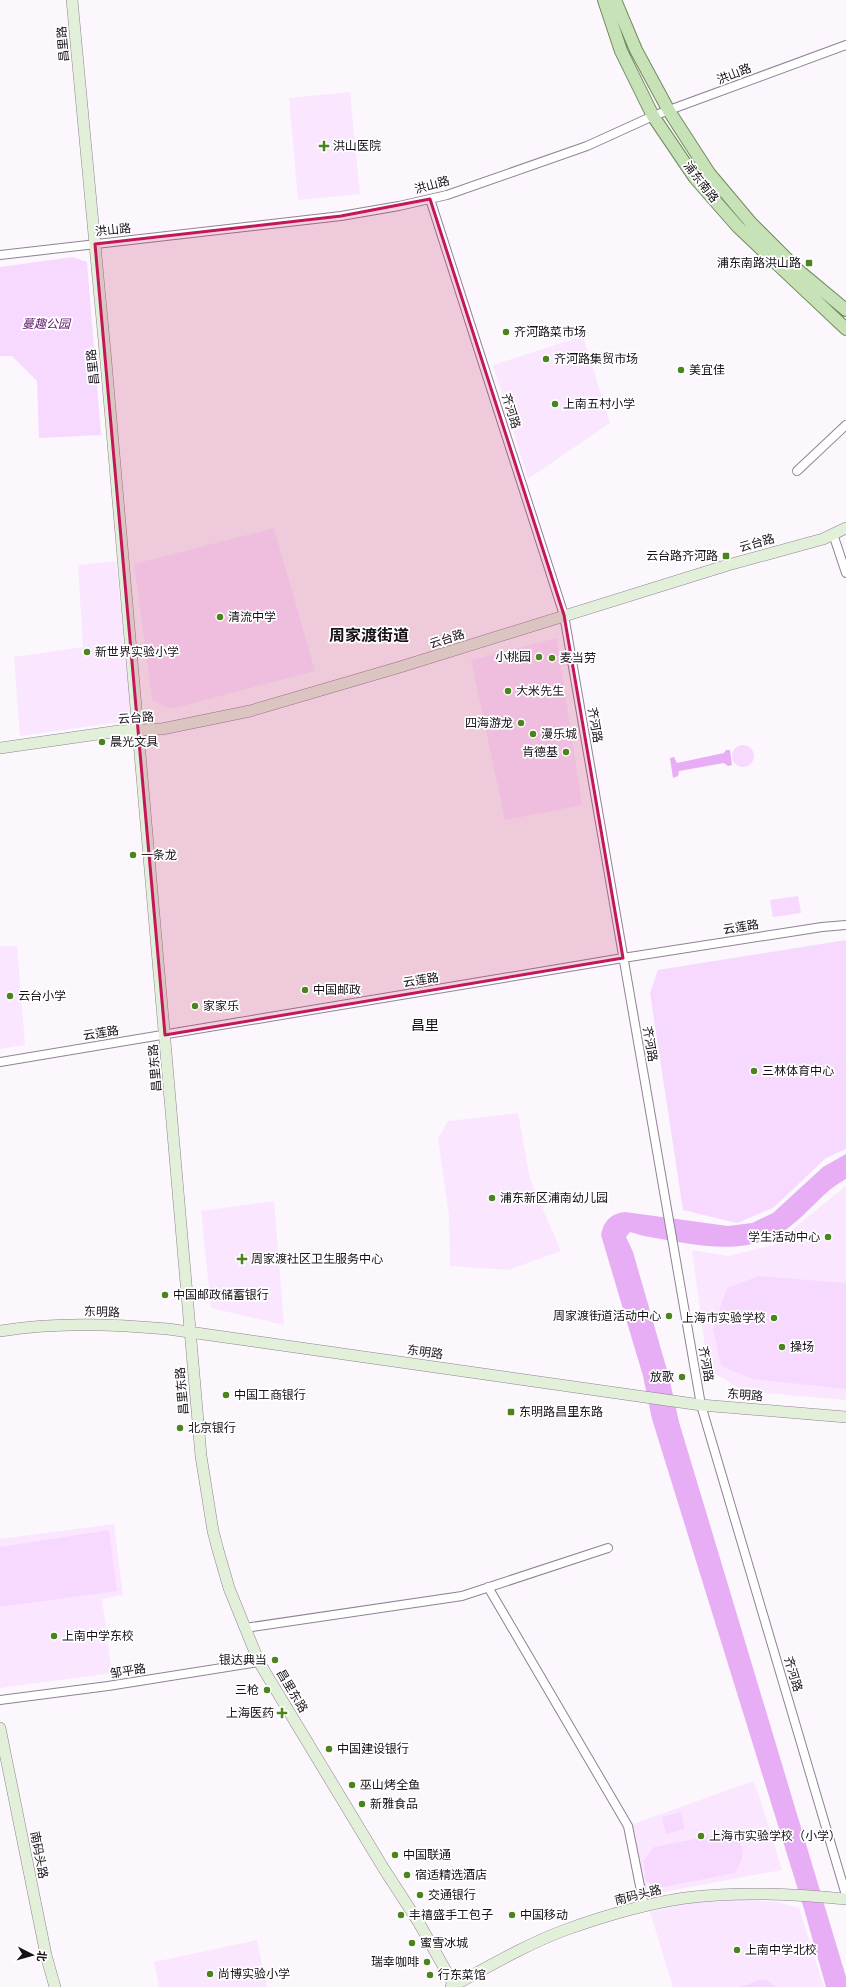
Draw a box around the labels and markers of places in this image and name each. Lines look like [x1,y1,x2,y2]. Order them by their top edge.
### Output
place label: 洪山医院 [333,137,381,156]
marker: 洪山医院 [318,140,330,152]
place label: 浦东南路洪山路 [717,254,801,273]
marker: 浦东南路洪山路 [804,258,814,268]
place label: 齐河路菜市场 [514,323,586,342]
marker: 齐河路菜市场 [501,327,511,337]
place label: 齐河路集贸市场 [554,350,638,369]
marker: 齐河路集贸市场 [541,354,551,364]
place label: 美宜佳 [689,361,725,380]
marker: 美宜佳 [676,365,686,375]
place label: 上南五村小学 [563,395,635,414]
marker: 上南五村小学 [550,399,560,409]
place label: 云台路齐河路 [646,547,718,566]
marker: 云台路齐河路 [721,551,731,561]
place label: 清流中学 [228,608,276,627]
marker: 清流中学 [215,612,225,622]
place label: 新世界实验小学 [95,643,179,662]
marker: 新世界实验小学 [82,647,92,657]
place label: 小桃园 [495,648,531,667]
place label: 麦当劳 [560,649,596,668]
marker: 小桃园 [534,652,544,662]
marker: 麦当劳 [547,653,557,663]
place label: 大米先生 [516,682,564,701]
marker: 大米先生 [503,686,513,696]
place label: 四海游龙 [465,714,513,733]
marker: 四海游龙 [516,718,526,728]
place label: 漫乐城 [541,725,577,744]
marker: 漫乐城 [528,729,538,739]
place label: 晨光文具 [110,733,158,752]
marker: 晨光文具 [97,737,107,747]
place label: 肯德基 [522,743,558,762]
marker: 肯德基 [561,747,571,757]
place label: 一条龙 [141,846,177,865]
marker: 一条龙 [128,850,138,860]
place label: 中国邮政 [313,981,361,1000]
marker: 中国邮政 [300,985,310,995]
place label: 云台小学 [18,987,66,1006]
marker: 云台小学 [5,991,15,1001]
place label: 家家乐 [203,997,239,1016]
marker: 家家乐 [190,1001,200,1011]
place label: 三林体育中心 [762,1062,834,1081]
marker: 三林体育中心 [749,1066,759,1076]
place label: 浦东新区浦南幼儿园 [500,1189,608,1208]
marker: 浦东新区浦南幼儿园 [487,1193,497,1203]
place label: 学生活动中心 [748,1228,820,1247]
marker: 学生活动中心 [823,1232,833,1242]
place label: 周家渡社区卫生服务中心 [251,1250,383,1269]
marker: 周家渡社区卫生服务中心 [236,1253,248,1265]
place label: 中国邮政储蓄银行 [173,1286,269,1305]
marker: 中国邮政储蓄银行 [160,1290,170,1300]
place label: 周家渡街道活动中心 [553,1307,661,1326]
place label: 上海市实验学校 [682,1309,766,1328]
marker: 周家渡街道活动中心 [664,1311,674,1321]
marker: 上海市实验学校 [769,1313,779,1323]
place label: 操场 [790,1338,814,1357]
marker: 操场 [777,1342,787,1352]
place label: 放歌 [650,1368,674,1387]
marker: 放歌 [677,1372,687,1382]
place label: 中国工商银行 [234,1386,306,1405]
marker: 中国工商银行 [221,1390,231,1400]
place label: 东明路昌里东路 [519,1403,603,1422]
marker: 东明路昌里东路 [506,1407,516,1417]
place label: 北京银行 [188,1419,236,1438]
marker: 北京银行 [175,1423,185,1433]
place label: 上南中学东校 [62,1627,134,1646]
marker: 上南中学东校 [49,1631,59,1641]
place label: 银达典当 [219,1651,267,1670]
marker: 银达典当 [270,1655,280,1665]
place label: 三枪 [235,1681,259,1700]
marker: 三枪 [262,1685,272,1695]
place label: 上海医药 [226,1704,274,1723]
marker: 上海医药 [277,1708,287,1718]
place label: 中国建设银行 [337,1740,409,1759]
marker: 中国建设银行 [324,1744,334,1754]
place label: 巫山烤全鱼 [360,1776,420,1795]
marker: 巫山烤全鱼 [347,1780,357,1790]
place label: 新雅食品 [370,1795,418,1814]
marker: 新雅食品 [357,1799,367,1809]
place label: 上海市实验学校（小学） [709,1827,841,1846]
marker: 上海市实验学校（小学） [696,1831,706,1841]
place label: 中国联通 [403,1846,451,1865]
marker: 中国联通 [390,1850,400,1860]
place label: 宿适精选酒店 [415,1866,487,1885]
marker: 宿适精选酒店 [402,1870,412,1880]
place label: 交通银行 [428,1886,476,1905]
marker: 交通银行 [415,1890,425,1900]
place label: 丰禧盛手工包子 [409,1906,493,1925]
place label: 中国移动 [520,1906,568,1925]
marker: 丰禧盛手工包子 [396,1910,406,1920]
marker: 中国移动 [507,1910,517,1920]
place label: 蜜雪冰城 [420,1934,468,1953]
marker: 蜜雪冰城 [407,1938,417,1948]
place label: 上南中学北校 [745,1941,817,1960]
marker: 上南中学北校 [732,1945,742,1955]
place label: 瑞幸咖啡 [371,1953,419,1972]
marker: 瑞幸咖啡 [422,1957,432,1967]
place label: 尚博实验小学 [218,1965,290,1984]
place label: 行东菜馆 [438,1966,486,1985]
marker: 尚博实验小学 [205,1969,215,1979]
marker: 行东菜馆 [425,1970,435,1980]

